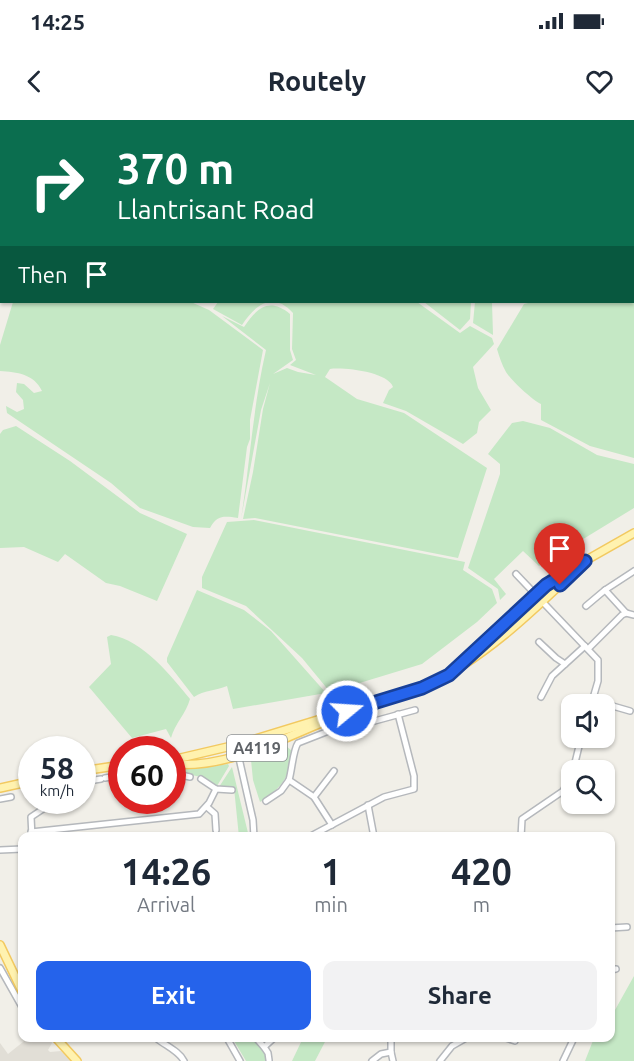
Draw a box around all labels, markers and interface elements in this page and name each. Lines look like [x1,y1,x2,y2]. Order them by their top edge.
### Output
text: 14:25 [30,9,85,34]
icon: back [18,65,51,98]
icon: heart [583,65,616,98]
text: Routely [268,66,366,96]
icon: right [18,144,96,222]
text: 370 m [117,145,234,192]
text: Llantrisant Road [117,194,315,224]
icon: arrive [80,258,113,291]
text: Then [18,262,68,287]
pin [534,523,585,585]
icon: arrive [543,532,576,565]
position arrow [315,679,379,743]
map controls [561,694,615,814]
button: sound [561,694,615,748]
road number: A4119 [227,735,287,761]
speed limit sign: 60 [108,736,186,814]
text: 58 [40,751,74,785]
button: search [561,760,615,814]
text: km/h [40,782,74,799]
text: 14:26 [121,851,211,892]
text: 1 [321,851,341,892]
text: 420 [451,851,512,892]
text: Arrival [137,893,195,916]
text: min [314,893,348,916]
text: m [473,893,490,916]
button: Exit [36,961,311,1030]
button: Share [323,961,597,1030]

